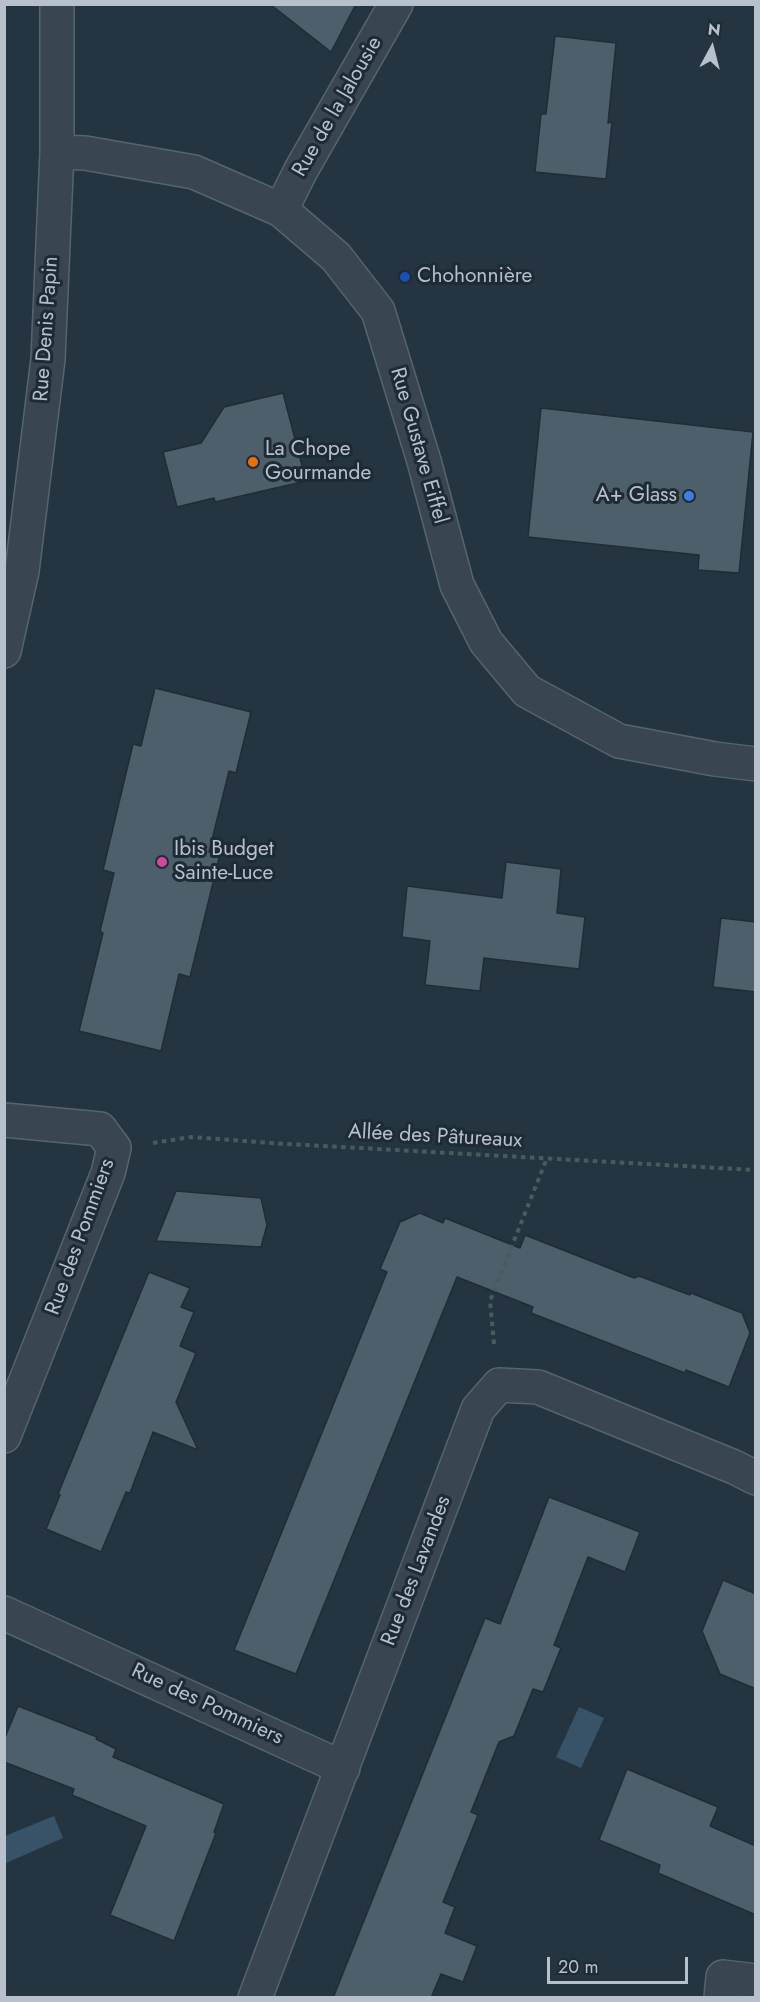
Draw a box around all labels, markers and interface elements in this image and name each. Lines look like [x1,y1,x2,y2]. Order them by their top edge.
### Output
text: N [707,17,722,42]
north arrow [682,18,742,78]
street label: Rue de la Jalousie [288,33,388,181]
street label: Rue Denis Papin [29,255,65,403]
place label: Chohonnière [417,264,532,290]
marker: Chohonnière [398,270,412,284]
street label: Rue Gustave Eiffel [384,365,452,527]
place label: La Chope Gourmande [265,437,371,487]
marker: La Chope Gourmande [246,455,260,469]
place label: A+ Glass [596,483,677,509]
marker: A+ Glass [682,489,696,503]
place label: Ibis Budget Sainte-Luce [174,837,274,887]
marker: Ibis Budget Sainte-Luce [155,855,169,869]
street label: Allée des Pâtureaux [347,1120,523,1154]
street label: Rue des Pommiers [41,1155,121,1319]
street label: Rue des Lavandes [377,1492,457,1650]
street label: Rue des Pommiers [127,1659,287,1751]
scale bar [550,1945,691,1983]
text: 20 m [558,1954,598,1980]

